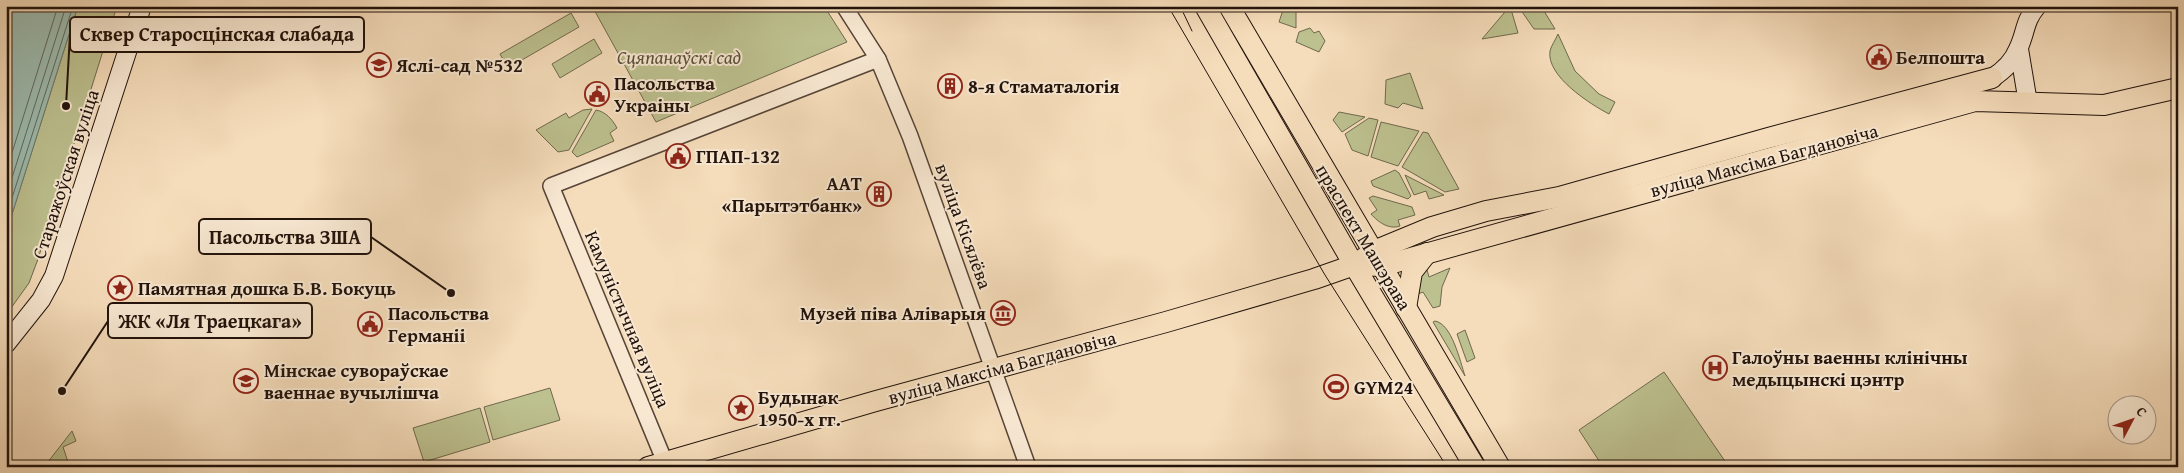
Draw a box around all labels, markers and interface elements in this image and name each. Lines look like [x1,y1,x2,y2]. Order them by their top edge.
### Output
callout: Сквер Старосцінская слабада [70,17,364,52]
text: Сквер Старосцінская слабада [80,19,355,48]
park label: Сцяпанаўскі сад [617,43,741,71]
place label: Белпошта [1896,43,1985,71]
public building icon: Белпошта [1866,44,1892,70]
place label: Яслі-сад №532 [395,51,523,79]
school or university icon: Яслі-сад №532 [366,52,392,78]
place label: Пасольства Украіны [614,69,715,119]
place label: 8-я Стаматалогія [968,72,1120,100]
building icon: 8-я Стаматалогія [937,73,963,99]
public building icon: Пасольства Украіны [584,81,610,107]
street label: Старажоўская вуліца [24,86,106,262]
street label: вуліца Максіма Багдановіча [1647,116,1881,204]
place label: ГПАП-132 [696,142,780,170]
public building icon: ГПАП-132 [665,143,691,169]
street label: вуліца Кісялёва [928,159,1000,293]
street label: праспект Машэрава [1309,159,1419,315]
place label: ААТ «Парытэтбанк» [722,169,862,219]
building icon: ААТ «Парытэтбанк» [866,181,892,207]
callout: Пасольства ЗША [199,219,371,254]
text: Пасольства ЗША [209,222,361,251]
street label: Камуністычная вуліца [578,226,678,412]
place label: Памятная дошка Б.В. Бокуць [138,274,396,302]
place icon: Памятная дошка Б.В. Бокуць [107,275,133,301]
place label: Пасольства Германіі [388,299,489,349]
place label: Музей піва Аліварыя [800,299,986,327]
museum icon: Музей піва Аліварыя [990,300,1016,326]
callout: ЖК «Ля Траецкага» [108,303,312,338]
text: ЖК «Ля Траецкага» [117,306,302,335]
public building icon: Пасольства Германіі [357,311,383,337]
street label: вуліца Максіма Багдановіча [885,323,1119,411]
place label: Галоўны ваенны клінічны медыцынскі цэнтр [1732,343,1968,393]
hospital icon: Галоўны ваенны клінічны медыцынскі цэнтр [1702,355,1728,381]
place label: Мінскае сувораўскае ваеннае вучылішча [264,356,449,406]
school or university icon: Мінскае сувораўскае ваеннае вучылішча [233,368,259,394]
place label: GYM24 [1354,373,1413,401]
sports icon: GYM24 [1323,374,1349,400]
place label: Будынак 1950-х гг. [758,383,841,433]
place icon: Будынак 1950-х гг. [728,395,754,421]
north arrow [2106,396,2156,446]
text: С [2132,402,2152,421]

